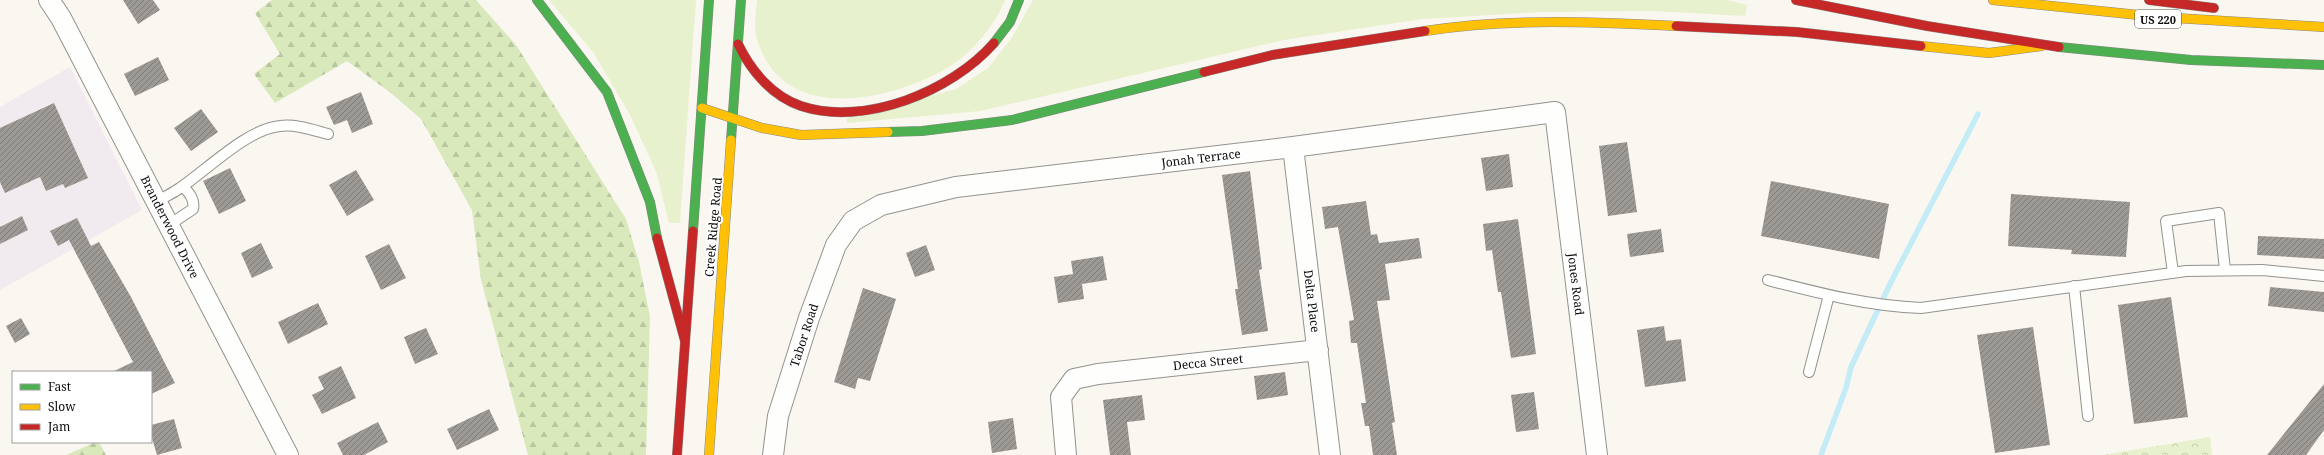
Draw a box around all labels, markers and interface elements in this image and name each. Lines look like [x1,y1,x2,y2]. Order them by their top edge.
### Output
road number: US 220 [2135,10,2181,28]
street label: Jonah Terrace [1159,145,1242,171]
street label: Branderwood Drive [137,173,203,281]
street label: Creek Ridge Road [700,176,726,278]
street label: Jones Road [1564,251,1588,317]
street label: Delta Place [1300,269,1324,333]
street label: Tabor Road [786,301,822,369]
street label: Decca Street [1172,350,1244,374]
legend [12,371,152,443]
text: Fast [48,378,71,395]
text: Slow [48,398,76,415]
text: Jam [47,418,70,435]

